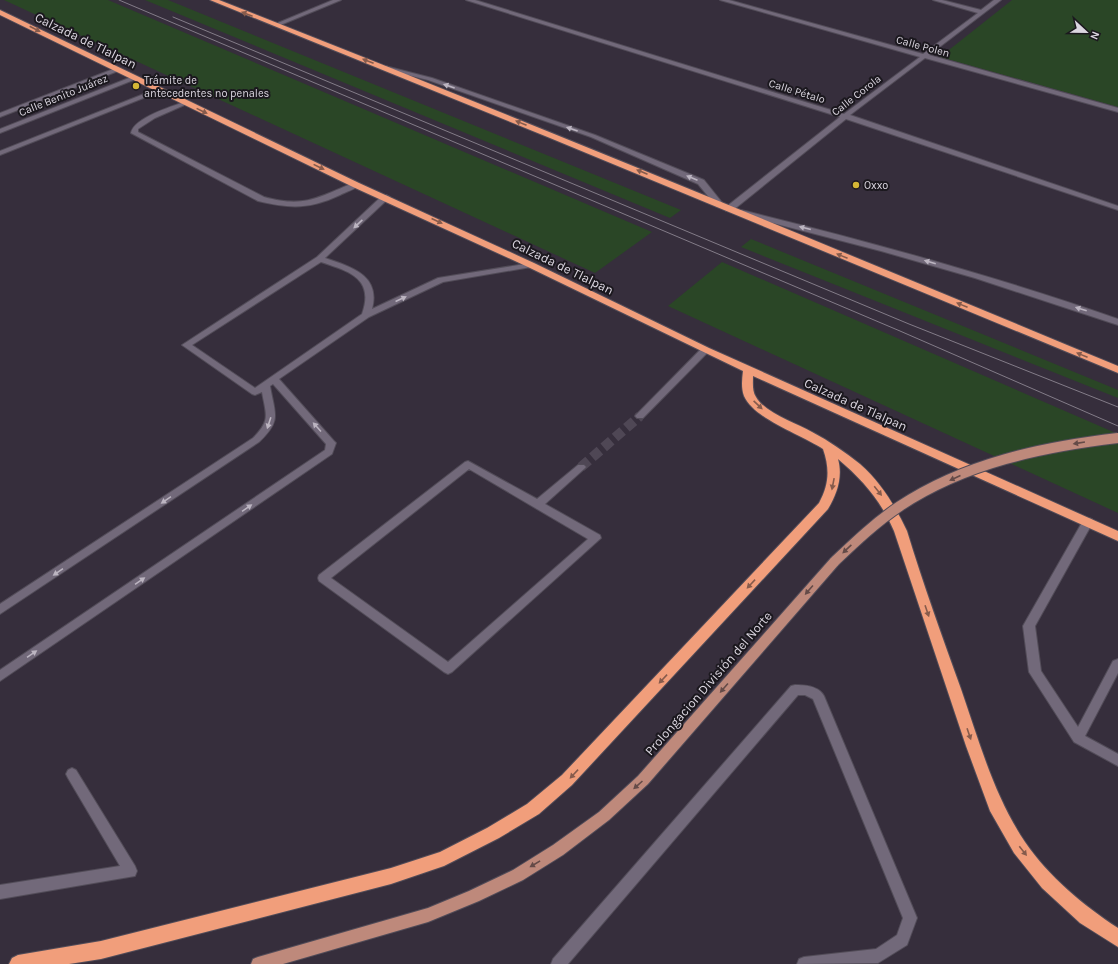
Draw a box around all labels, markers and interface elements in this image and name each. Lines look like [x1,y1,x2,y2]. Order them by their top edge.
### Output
street label: Calzada de Tlalpan [33,9,139,72]
one-way arrow [241,10,253,16]
north arrow [1066,12,1106,52]
one-way arrow [29,26,41,32]
text: N [1087,29,1102,42]
street label: Calle Polen [895,33,951,60]
one-way arrow [362,58,374,64]
street label: Calle Benito Juárez [17,72,109,119]
street label: Calle Corola [829,72,884,119]
place label: Trámite de antecedentes no penales [144,74,270,100]
street label: Calle Pétalo [767,77,827,106]
marker: Trámite de antecedentes no penales [131,81,141,91]
one-way arrow [443,83,455,89]
one-way arrow [196,108,208,114]
one-way arrow [516,120,527,126]
one-way arrow [566,125,578,131]
one-way arrow [313,164,325,170]
one-way arrow [635,169,647,175]
one-way arrow [686,175,698,181]
place label: Oxxo [864,179,888,192]
marker: Oxxo [851,180,861,190]
one-way arrow [432,218,443,224]
one-way arrow [353,219,363,229]
one-way arrow [799,225,811,231]
street label: Calzada de Tlalpan [510,235,616,298]
one-way arrow [835,252,847,258]
one-way arrow [924,259,936,265]
one-way arrow [396,296,407,302]
one-way arrow [955,302,967,308]
one-way arrow [1075,306,1087,312]
one-way arrow [1076,352,1087,358]
street label: Calzada de Tlalpan [802,375,910,434]
one-way arrow [753,400,763,410]
one-way arrow [266,418,272,430]
one-way arrow [312,422,322,432]
one-way arrow [1073,440,1085,446]
one-way arrow [948,475,960,481]
one-way arrow [830,478,836,491]
one-way arrow [874,486,883,497]
one-way arrow [161,496,171,504]
one-way arrow [242,504,253,512]
one-way arrow [842,545,852,554]
one-way arrow [52,568,63,575]
one-way arrow [135,577,145,585]
one-way arrow [747,578,756,589]
one-way arrow [805,585,814,595]
one-way arrow [924,605,930,617]
street label: Prolongacion División del Norte [642,608,775,758]
one-way arrow [27,650,37,658]
one-way arrow [658,673,667,684]
one-way arrow [719,683,728,693]
one-way arrow [966,728,972,740]
one-way arrow [570,769,579,778]
one-way arrow [633,781,643,790]
one-way arrow [1019,846,1027,857]
one-way arrow [529,861,541,868]

